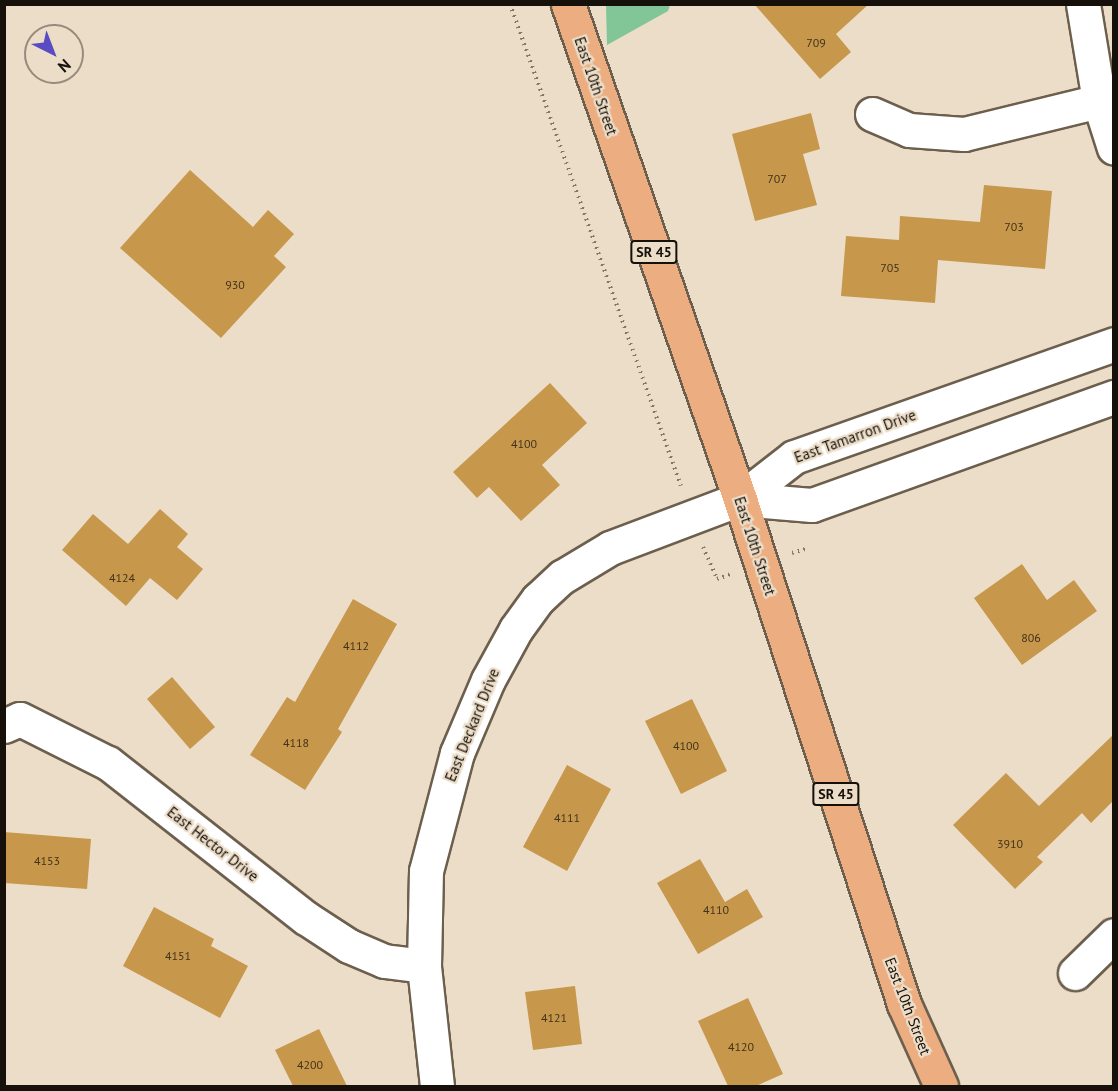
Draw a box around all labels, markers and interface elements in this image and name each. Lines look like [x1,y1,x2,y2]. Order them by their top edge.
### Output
north arrow [24,24,84,84]
street label: East 10th Street [571,34,621,138]
house number: 709 [806,36,826,50]
text: N [54,55,75,77]
house number: 707 [767,172,787,186]
house number: 703 [1004,220,1024,234]
road number: SR 45 [630,241,678,263]
house number: 705 [880,261,900,275]
house number: 930 [225,278,245,292]
street label: East Tamarron Drive [791,406,919,466]
house number: 4100 [511,437,537,451]
street label: East 10th Street [731,494,779,598]
house number: 4124 [109,571,135,585]
house number: 806 [1021,631,1041,645]
house number: 4112 [343,639,369,653]
street label: East Deckard Drive [441,666,503,784]
house number: 4118 [283,736,309,750]
house number: 4100 [673,739,699,753]
road number: SR 45 [812,783,860,805]
street label: East Hector Drive [164,803,262,885]
house number: 4111 [554,811,580,825]
house number: 3910 [997,837,1023,851]
house number: 4153 [34,854,60,868]
house number: 4110 [703,903,729,917]
house number: 4151 [165,949,191,963]
street label: East 10th Street [881,955,935,1057]
house number: 4121 [541,1011,567,1025]
house number: 4120 [728,1040,754,1054]
house number: 4200 [297,1058,323,1072]

